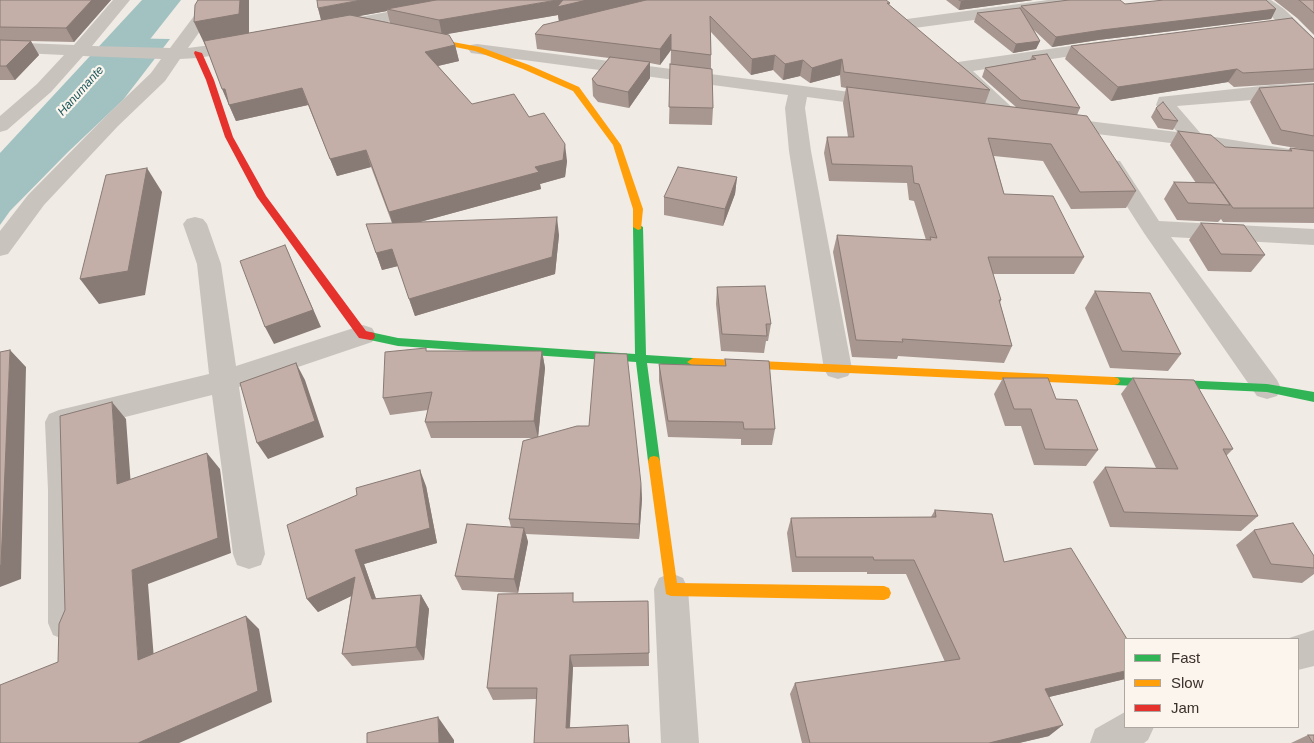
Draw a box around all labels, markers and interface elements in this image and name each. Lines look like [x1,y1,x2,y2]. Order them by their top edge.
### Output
water label: Hanumante [55,63,107,119]
legend [1124,638,1299,728]
text: Fast [1171,649,1200,666]
text: Slow [1171,674,1204,691]
text: Jam [1171,699,1199,716]

